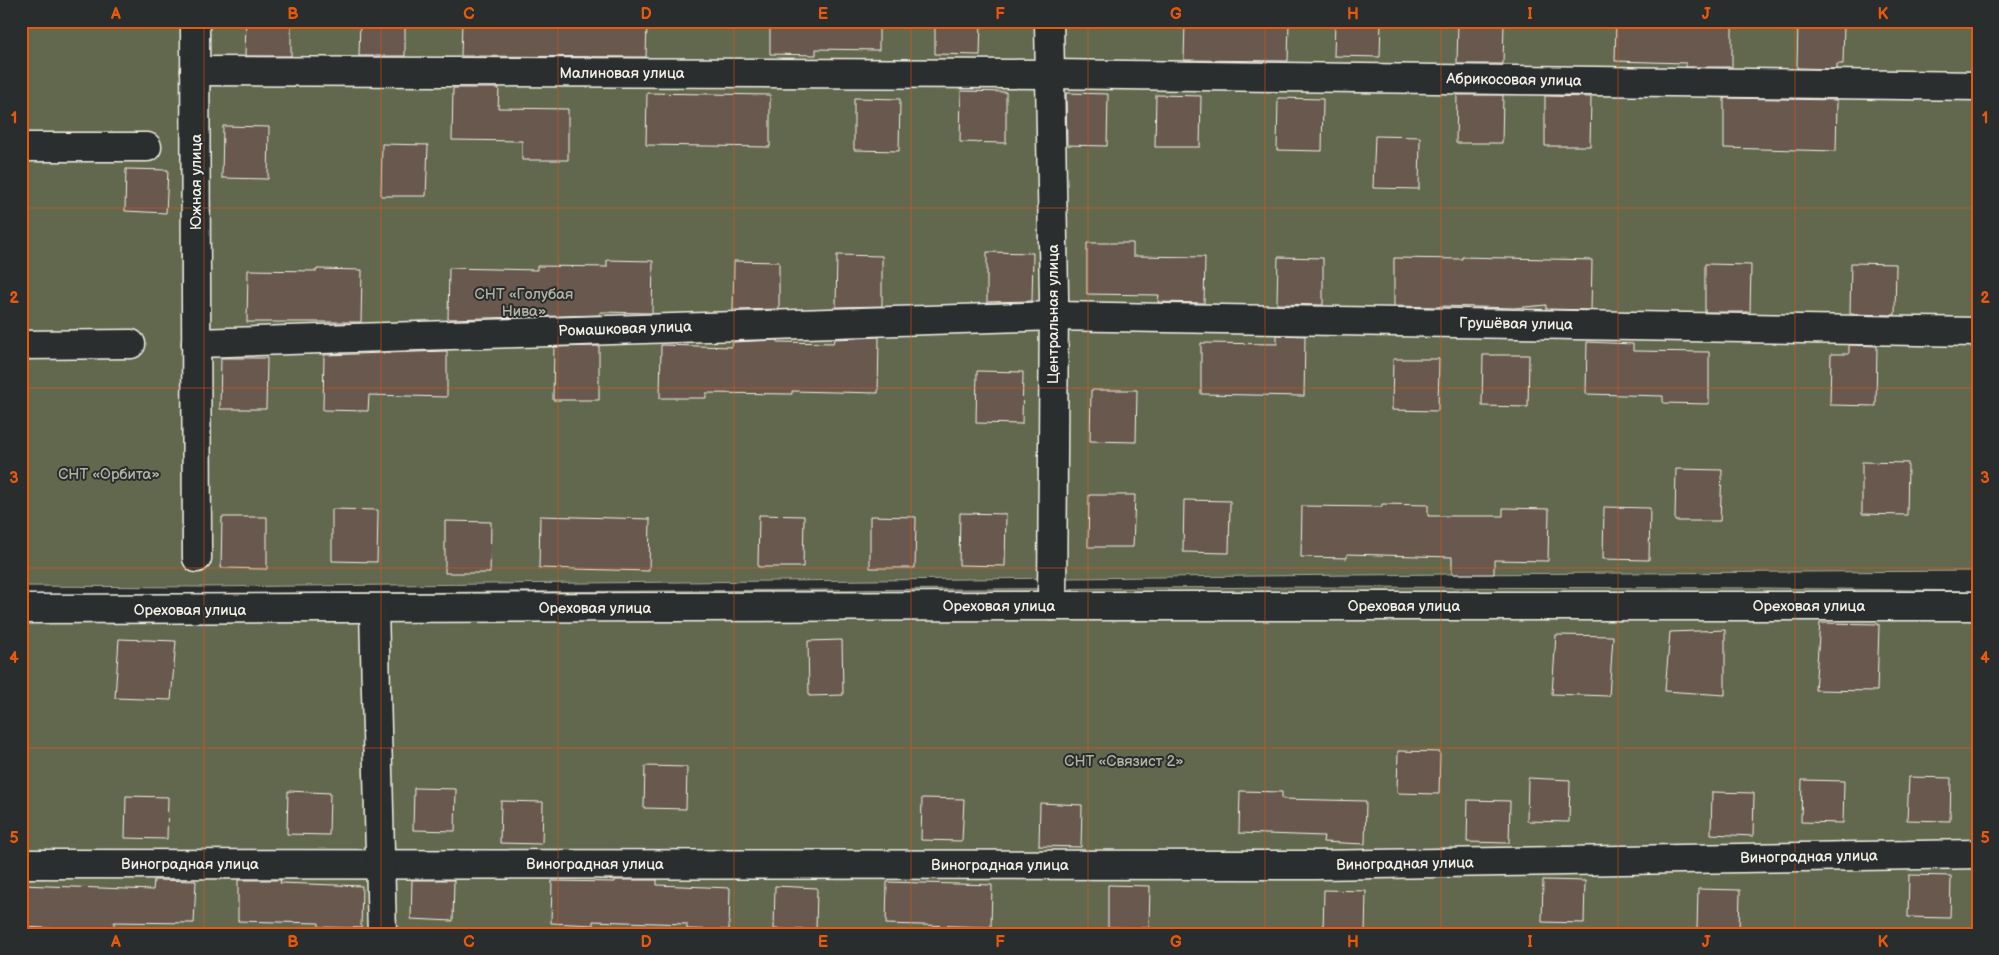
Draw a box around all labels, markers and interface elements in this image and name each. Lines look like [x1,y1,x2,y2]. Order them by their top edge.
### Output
text: A [110,5,121,24]
text: B [287,5,299,24]
text: C [463,5,475,24]
text: D [640,5,652,24]
text: E [818,5,828,24]
text: F [995,5,1005,24]
text: G [1170,5,1182,24]
text: H [1347,5,1359,24]
text: I [1527,5,1533,24]
text: J [1702,5,1711,24]
text: K [1878,5,1889,24]
street label: Малиновая улица [559,64,685,83]
street label: Абрикосовая улица [1445,69,1582,91]
text: 1 [11,109,17,128]
text: 1 [1982,109,1988,128]
street label: Южная улица [187,134,206,230]
street label: Центральная улица [1044,244,1063,384]
park label: СНТ «Голубая Нива» [475,285,573,321]
text: 2 [9,289,19,308]
text: 2 [1980,289,1990,308]
street label: Грушёвая улица [1459,314,1573,334]
street label: Ромашковая улица [558,317,692,341]
park label: СНТ «Орбита» [58,465,160,484]
text: 3 [9,469,19,488]
text: 3 [1980,469,1990,488]
street label: Ореховая улица [943,597,1055,616]
street label: Ореховая улица [1348,597,1460,616]
street label: Ореховая улица [1753,597,1865,616]
street label: Ореховая улица [539,599,651,618]
street label: Ореховая улица [134,601,246,620]
text: 4 [9,649,19,668]
text: 4 [1980,649,1990,668]
park label: СНТ «Связист 2» [1064,752,1184,771]
text: 5 [9,829,19,848]
text: 5 [1980,829,1990,848]
street label: Виноградная улица [1740,846,1878,868]
street label: Виноградная улица [1336,853,1474,875]
street label: Виноградная улица [121,855,259,874]
street label: Виноградная улица [526,855,664,874]
street label: Виноградная улица [931,856,1069,875]
text: A [110,933,121,952]
text: B [287,933,299,952]
text: C [463,933,475,952]
text: D [640,933,652,952]
text: E [818,933,828,952]
text: F [995,933,1005,952]
text: G [1170,933,1182,952]
text: H [1347,933,1359,952]
text: I [1527,933,1533,952]
text: J [1702,933,1711,952]
text: K [1878,933,1889,952]

